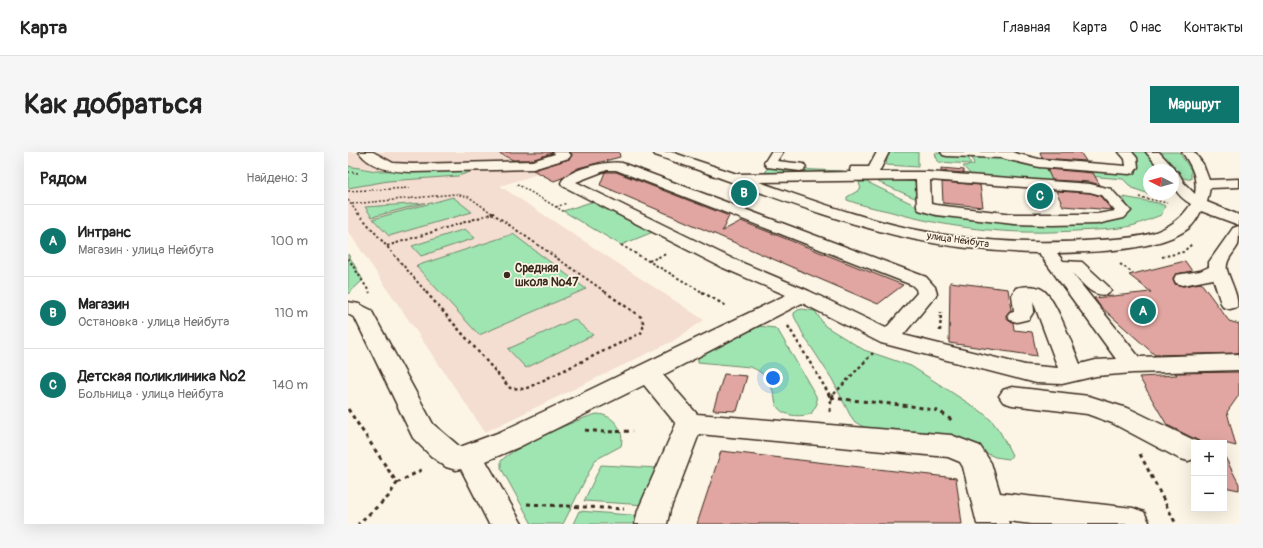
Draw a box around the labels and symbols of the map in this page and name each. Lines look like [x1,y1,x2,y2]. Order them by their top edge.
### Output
north arrow [1143,164,1179,200]
pin: B [731,178,757,208]
pin: C [1027,181,1053,211]
street label: улица Нейбута [925,230,990,250]
place label: Средняя школа №47 [515,261,579,290]
marker: Средняя школа №47 [502,270,512,280]
pin: A [1130,296,1156,326]
your location [763,368,783,388]

